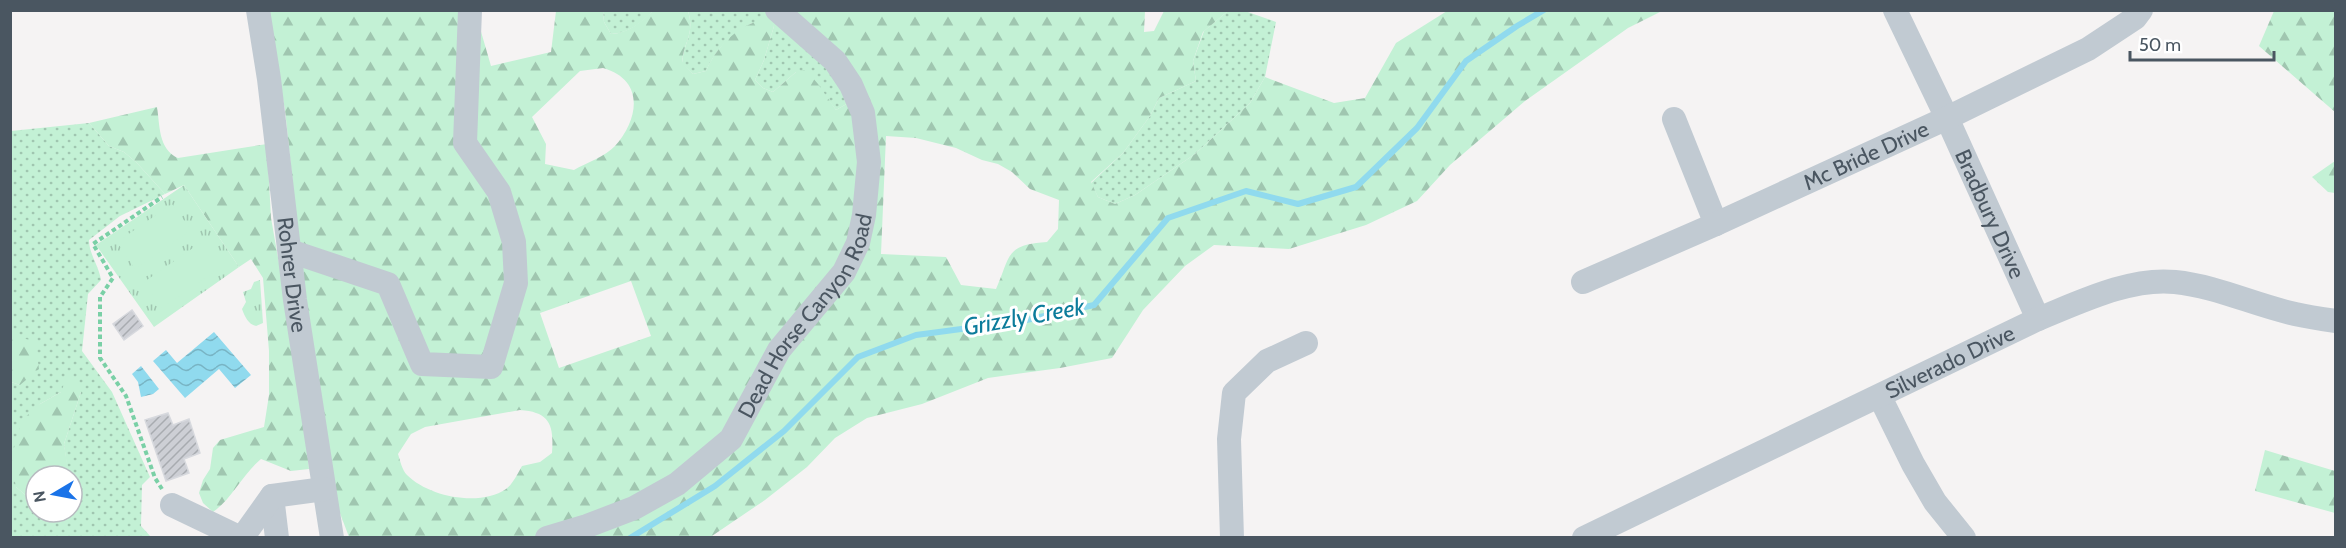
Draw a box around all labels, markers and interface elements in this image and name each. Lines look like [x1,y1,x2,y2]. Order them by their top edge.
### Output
scale bar [2130,24,2274,62]
text: 50 m [2139,34,2181,56]
street label: Mc Bride Drive [1799,115,1933,196]
street label: Bradbury Drive [1949,145,2031,283]
street label: Dead Horse Canyon Road [732,211,878,423]
street label: Rohrer Drive [271,216,313,334]
water label: Grizzly Creek [961,291,1087,341]
street label: Silverado Drive [1881,319,2019,405]
north arrow [24,464,84,524]
text: N [29,489,50,504]

